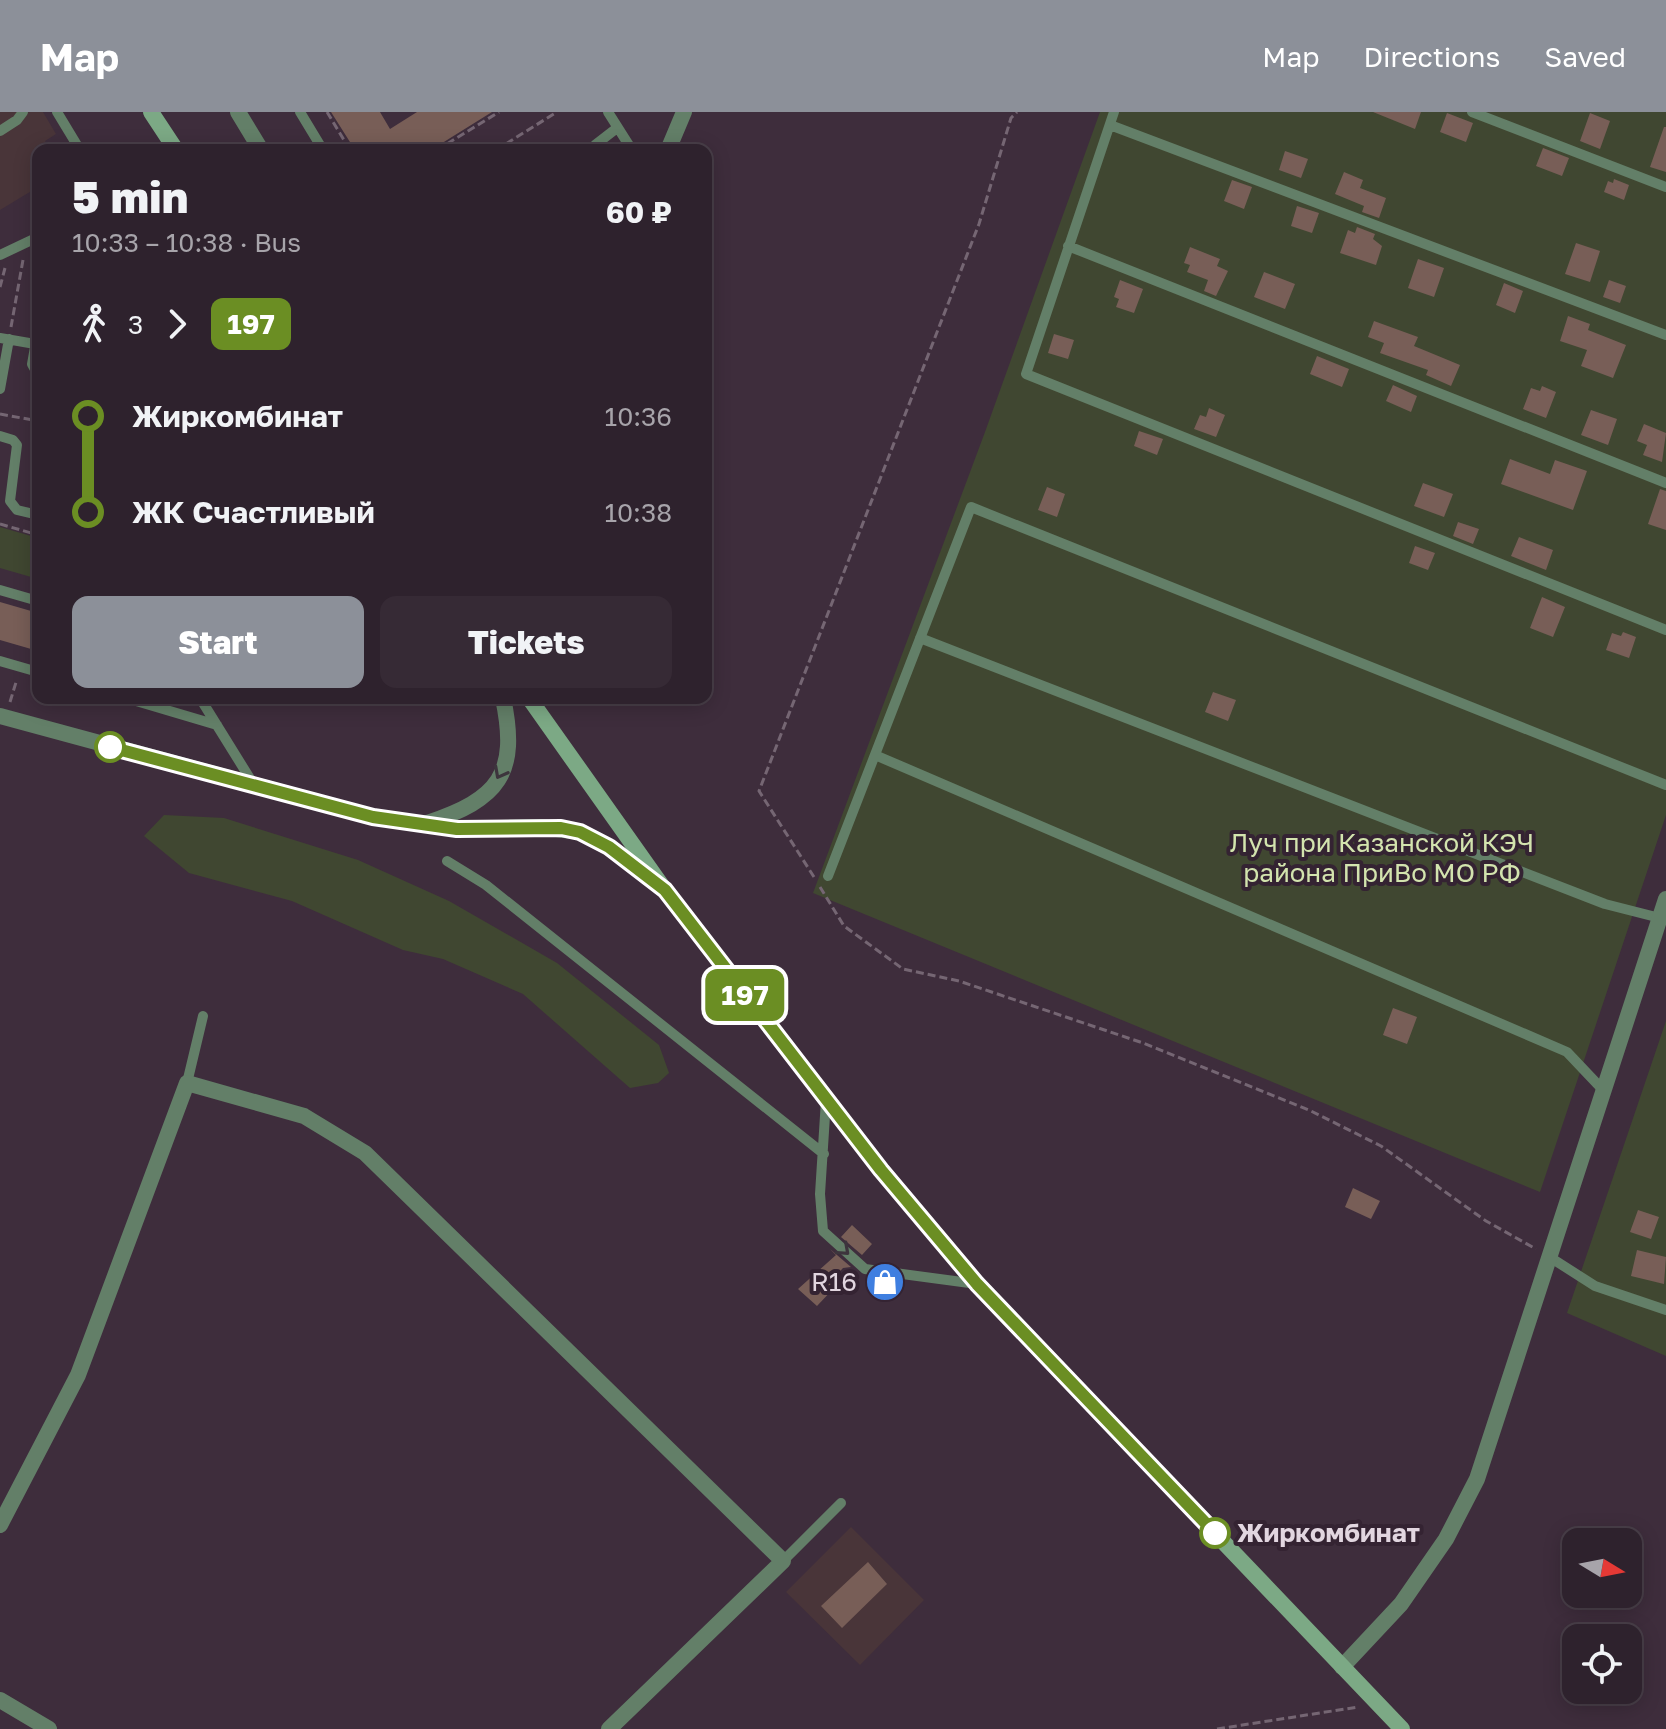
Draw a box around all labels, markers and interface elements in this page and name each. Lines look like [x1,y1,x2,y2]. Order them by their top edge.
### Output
text: Map [40,34,119,79]
text: Map [1262,40,1319,73]
text: Directions [1363,40,1500,73]
text: Saved [1544,40,1626,73]
text: 5 min [72,170,188,223]
text: 60 ₽ [606,194,672,230]
text: 10:33 – 10:38 · Bus [72,227,301,258]
icon: walk [72,302,116,346]
icon: forward [155,302,199,346]
text: 197 [227,307,275,340]
text: 3 [128,309,143,340]
text: Жиркомбинат [132,398,343,434]
text: 10:36 [605,401,672,432]
text: ЖК Счастливый [132,494,375,530]
text: 10:38 [604,497,672,528]
button: Start [72,596,364,688]
button: Tickets [380,596,672,688]
unlabelled marker [95,732,125,762]
one-way arrow [495,765,510,779]
park label: Луч при Казанской КЭЧ района ПриВо МО РФ [1230,827,1534,888]
line badge: 197 [699,969,791,1021]
text: 197 [721,978,769,1011]
one-way arrow [835,1240,850,1255]
shop icon: R16 [864,1261,906,1303]
place label: R16 [811,1266,857,1297]
place label: Жиркомбинат [1237,1517,1420,1548]
marker: Жиркомбинат [1200,1518,1230,1548]
north arrow [1562,1528,1642,1608]
map controls [1562,1528,1642,1704]
button: locate [1562,1624,1642,1704]

